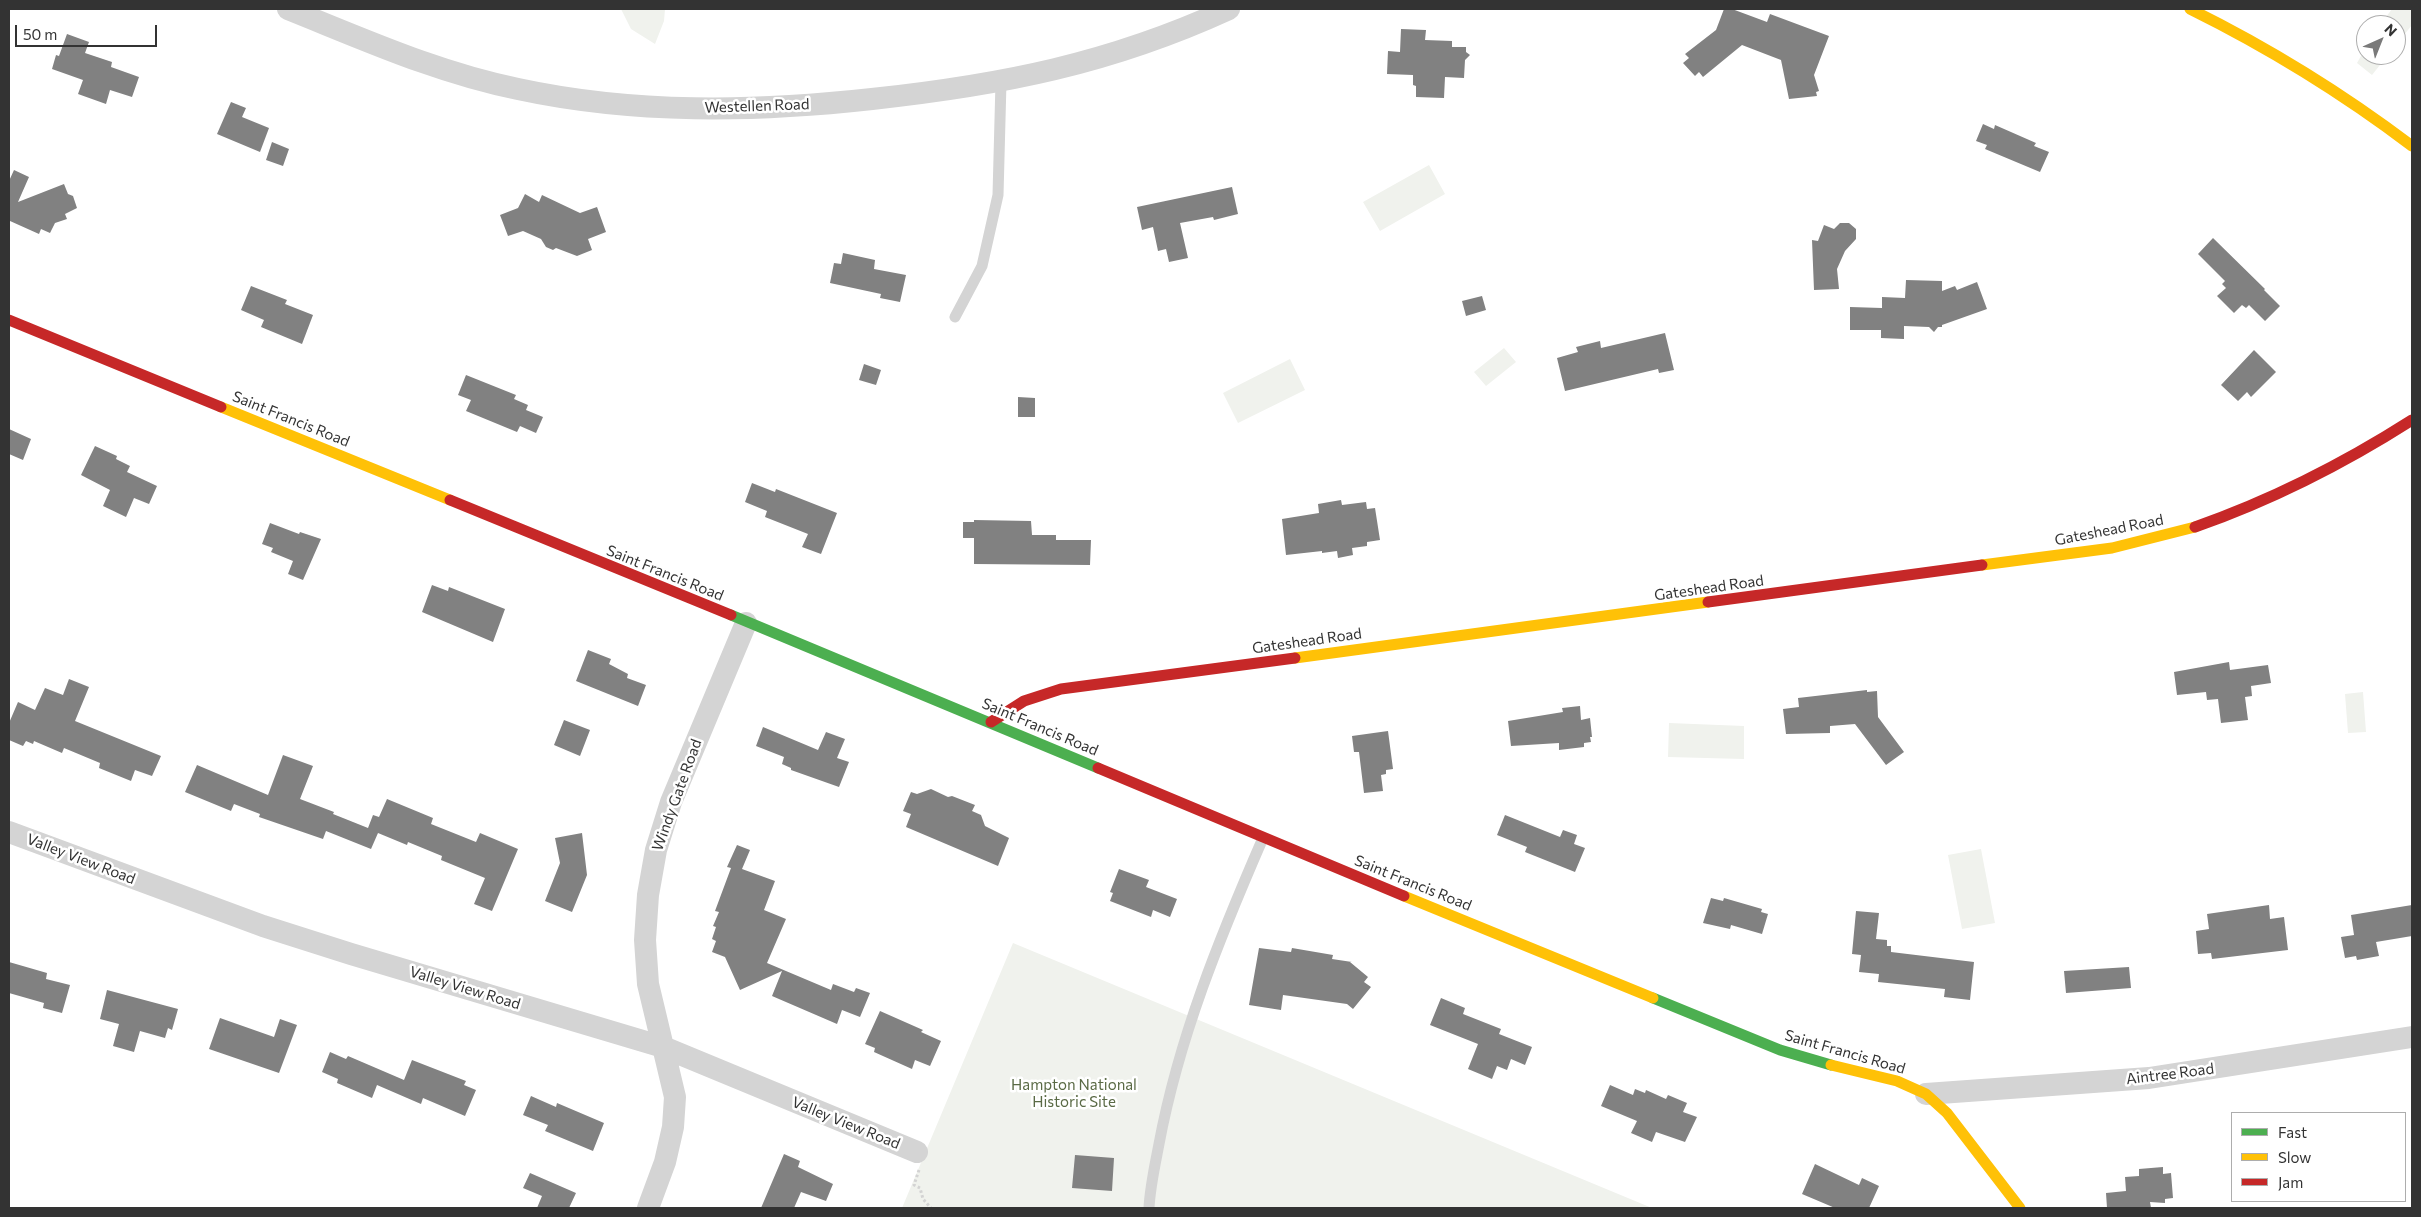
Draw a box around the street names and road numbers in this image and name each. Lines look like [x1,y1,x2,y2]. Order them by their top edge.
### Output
street label: Westellen Road [704,95,810,117]
street label: Saint Francis Road [230,387,352,451]
street label: Gateshead Road [2053,511,2165,549]
street label: Saint Francis Road [604,541,726,605]
street label: Gateshead Road [1653,571,1765,605]
street label: Gateshead Road [1251,624,1363,658]
street label: Saint Francis Road [979,694,1101,760]
street label: Windy Gate Road [648,737,706,853]
street label: Valley View Road [24,830,138,888]
street label: Saint Francis Road [1352,851,1474,915]
street label: Valley View Road [407,963,523,1013]
street label: Saint Francis Road [1783,1026,1907,1078]
street label: Aintree Road [2125,1060,2215,1088]
street label: Valley View Road [789,1093,903,1153]

